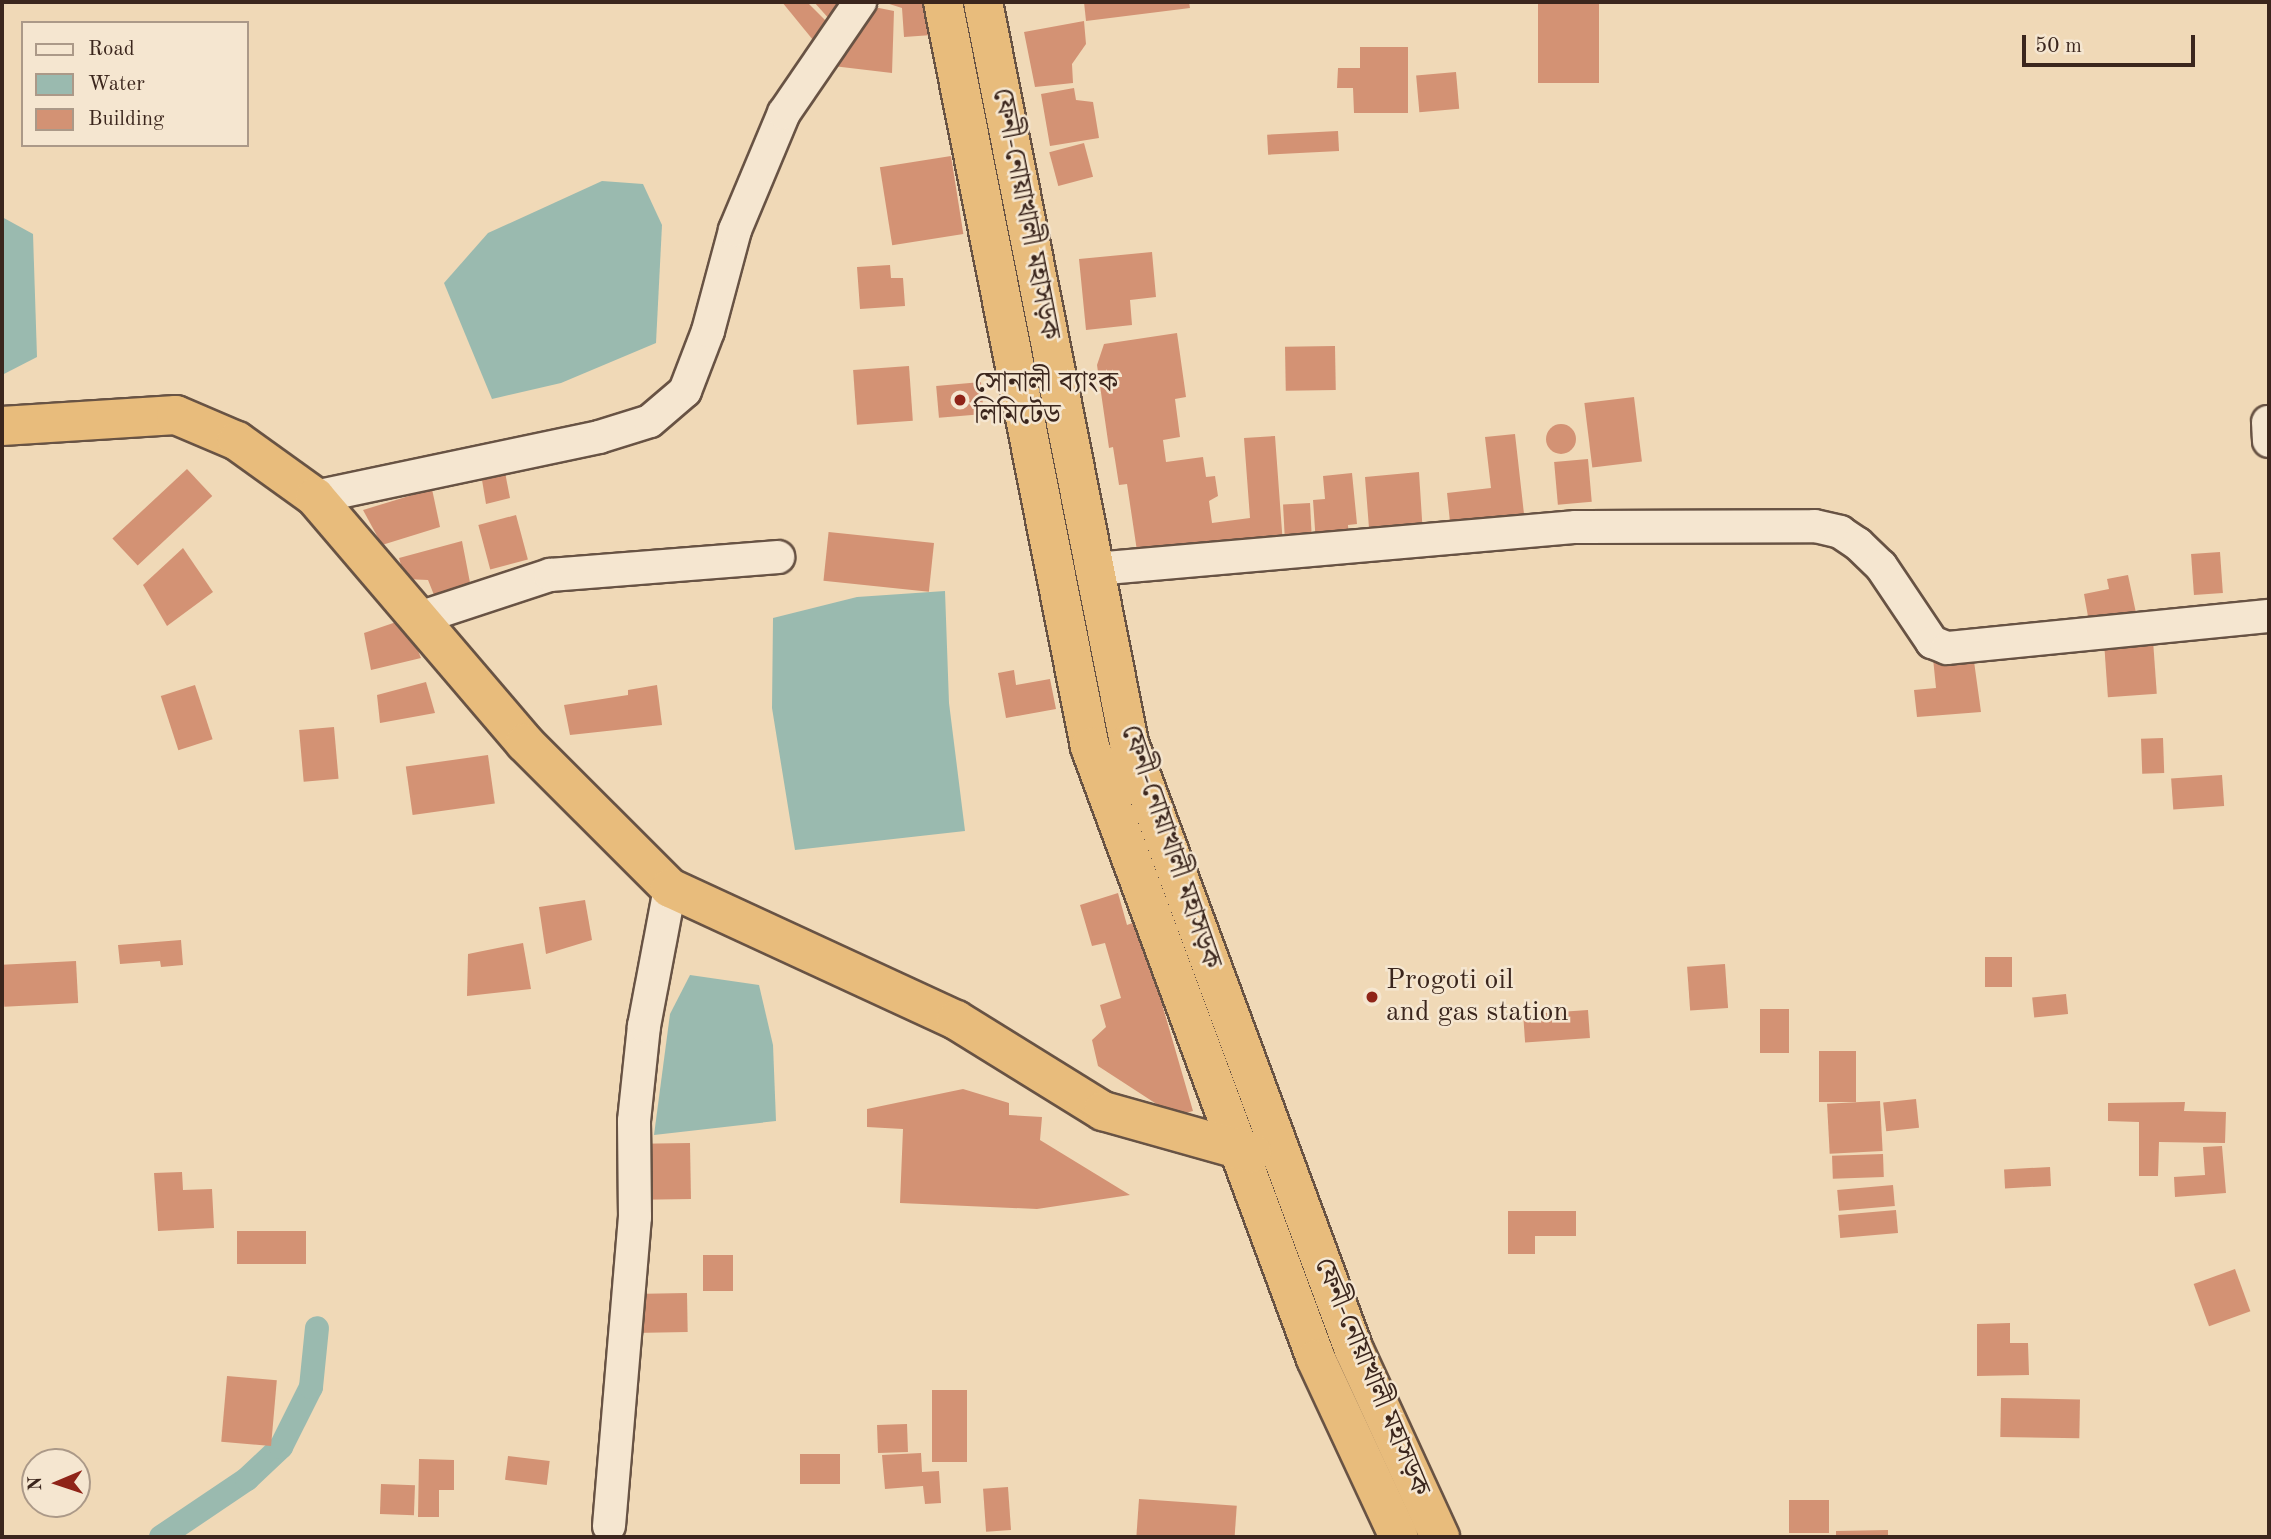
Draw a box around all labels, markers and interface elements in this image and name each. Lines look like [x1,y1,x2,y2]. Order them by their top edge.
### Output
legend [21,21,248,147]
scale bar [2026,21,2199,65]
text: 50 m [2035,36,2082,57]
text: Road [88,39,135,60]
text: Water [88,74,145,95]
street label: ফেনী-নোয়াখালী মহাসড়ক [984,85,1066,343]
text: Building [88,109,164,130]
place label: সোনালী ব্যাংক লিমিটেড [974,367,1118,433]
marker: সোনালী ব্যাংক লিমিটেড [952,392,968,408]
street label: ফেনী-নোয়াখালী মহাসড়ক [1113,721,1227,973]
place label: Progoti oil and gas station [1386,964,1569,1030]
marker: Progoti oil and gas station [1364,989,1380,1005]
street label: ফেনী-নোয়াখালী মহাসড়ক [1306,1253,1436,1501]
north arrow [21,1448,91,1518]
text: N [27,1476,46,1491]

